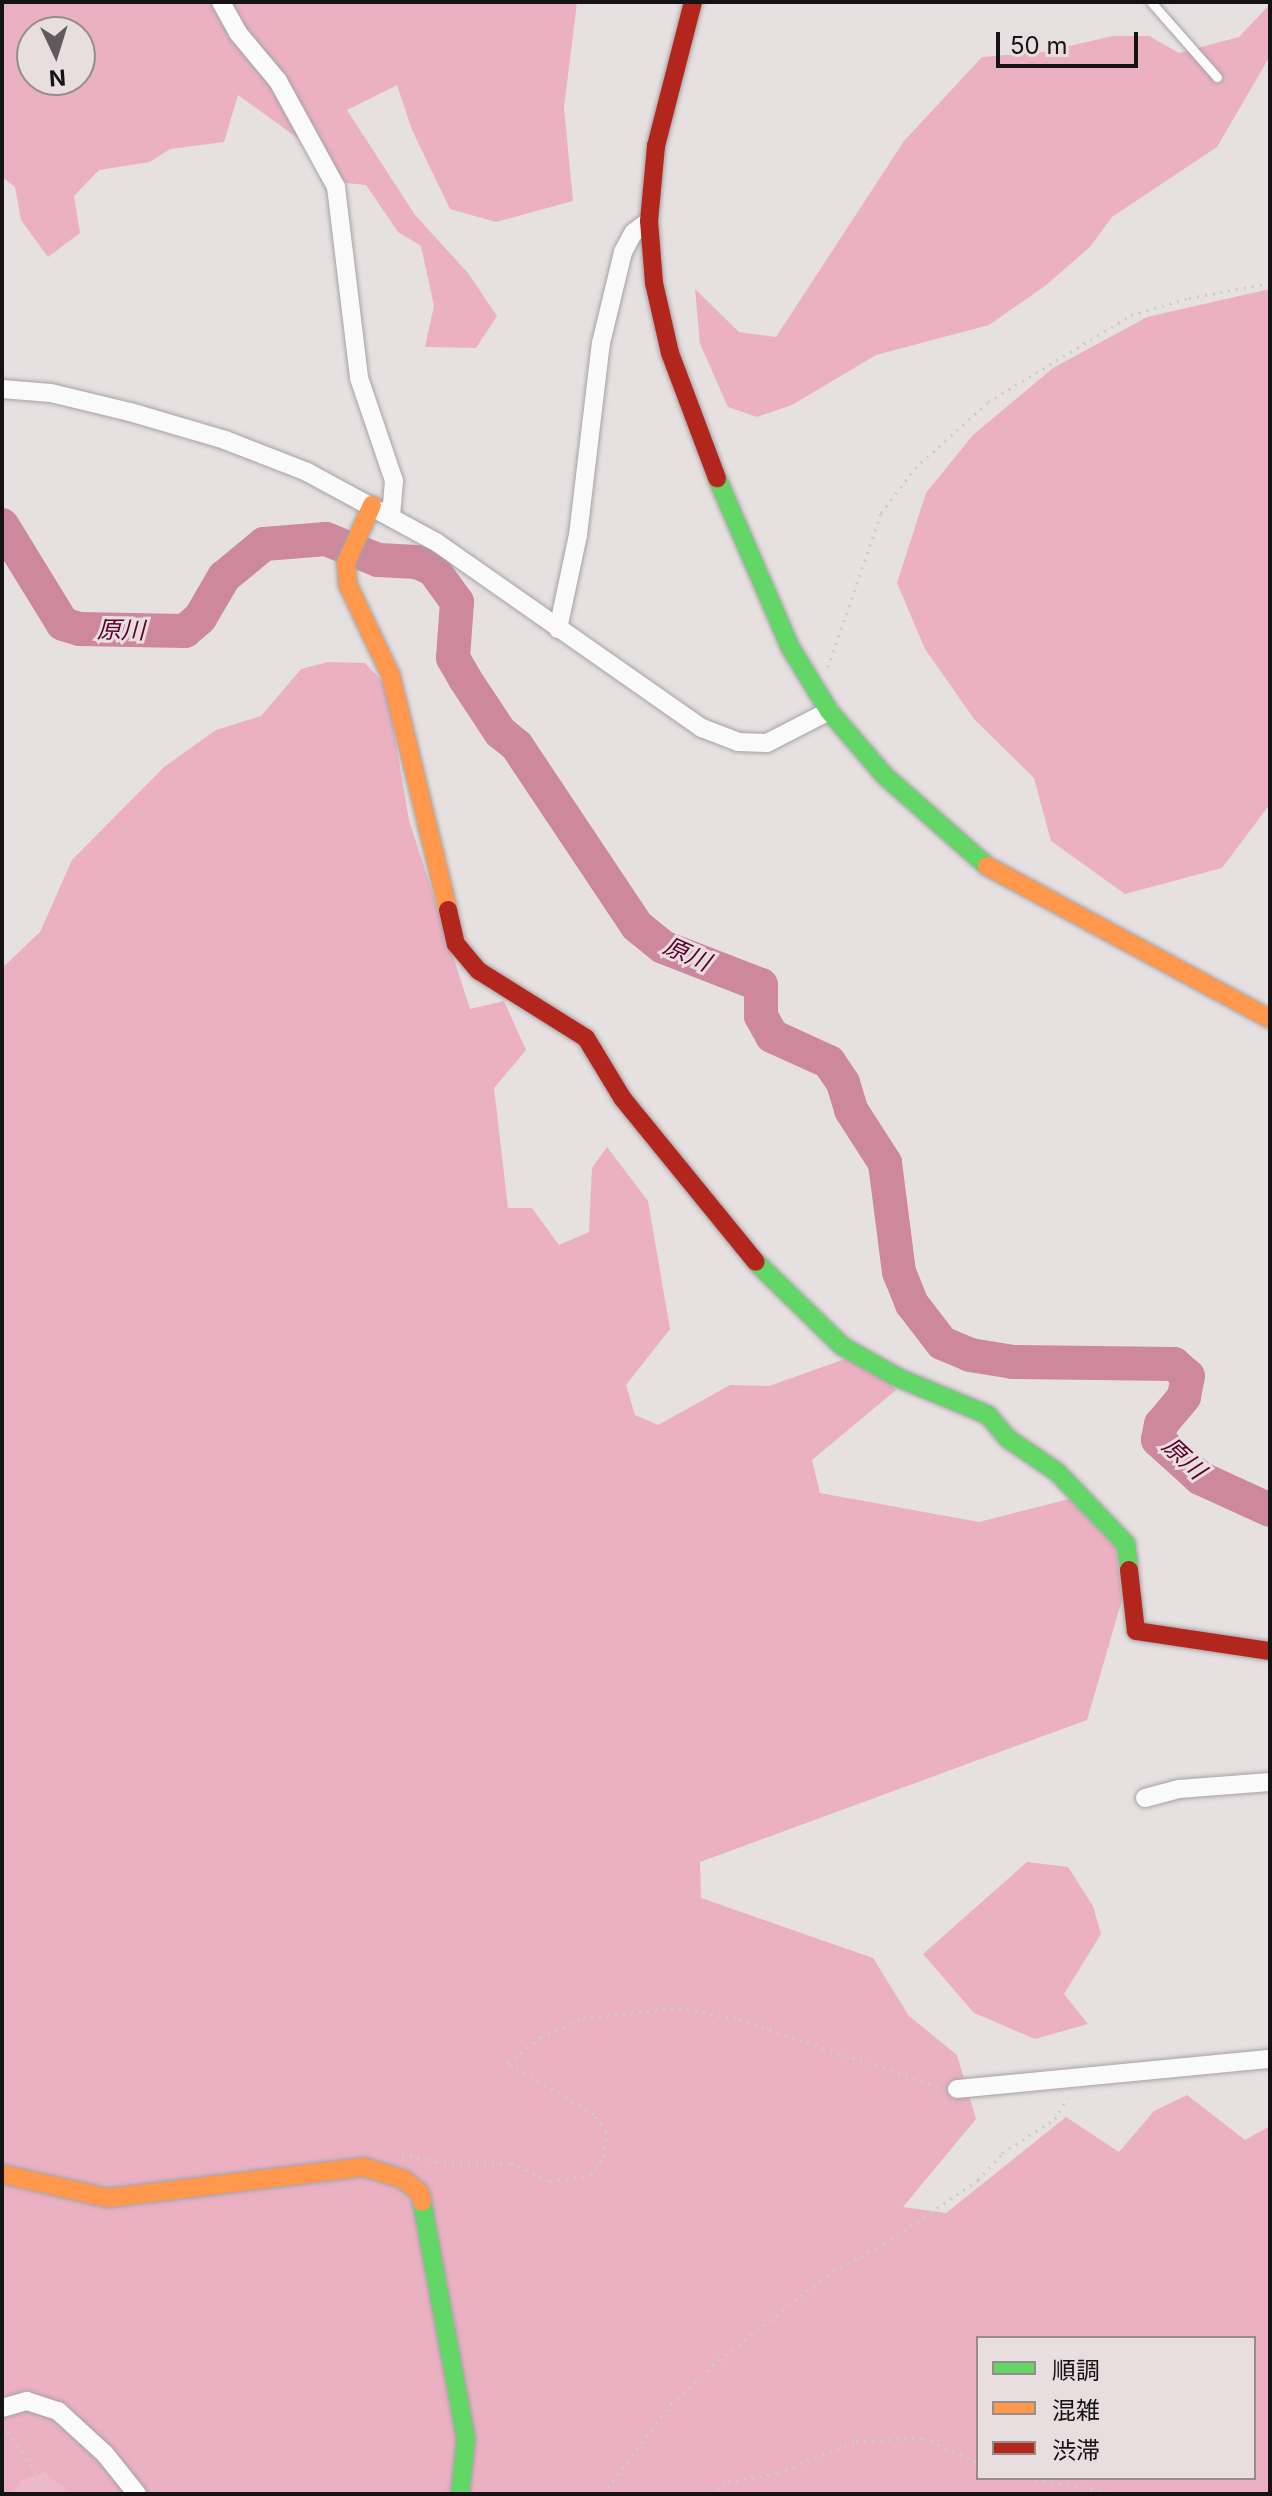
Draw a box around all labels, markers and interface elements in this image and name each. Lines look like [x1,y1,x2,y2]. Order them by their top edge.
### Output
north arrow [16,16,96,96]
scale bar [1000,16,1142,66]
text: 50 m [1010,31,1068,60]
text: N [48,64,67,92]
water label: 原川 [97,615,145,645]
water label: 原川 [659,931,715,977]
water label: 原川 [1157,1431,1211,1485]
legend [976,2336,1256,2480]
text: 順調 [1052,2356,1100,2385]
text: 混雑 [1052,2396,1100,2425]
text: 渋滞 [1052,2436,1100,2465]

